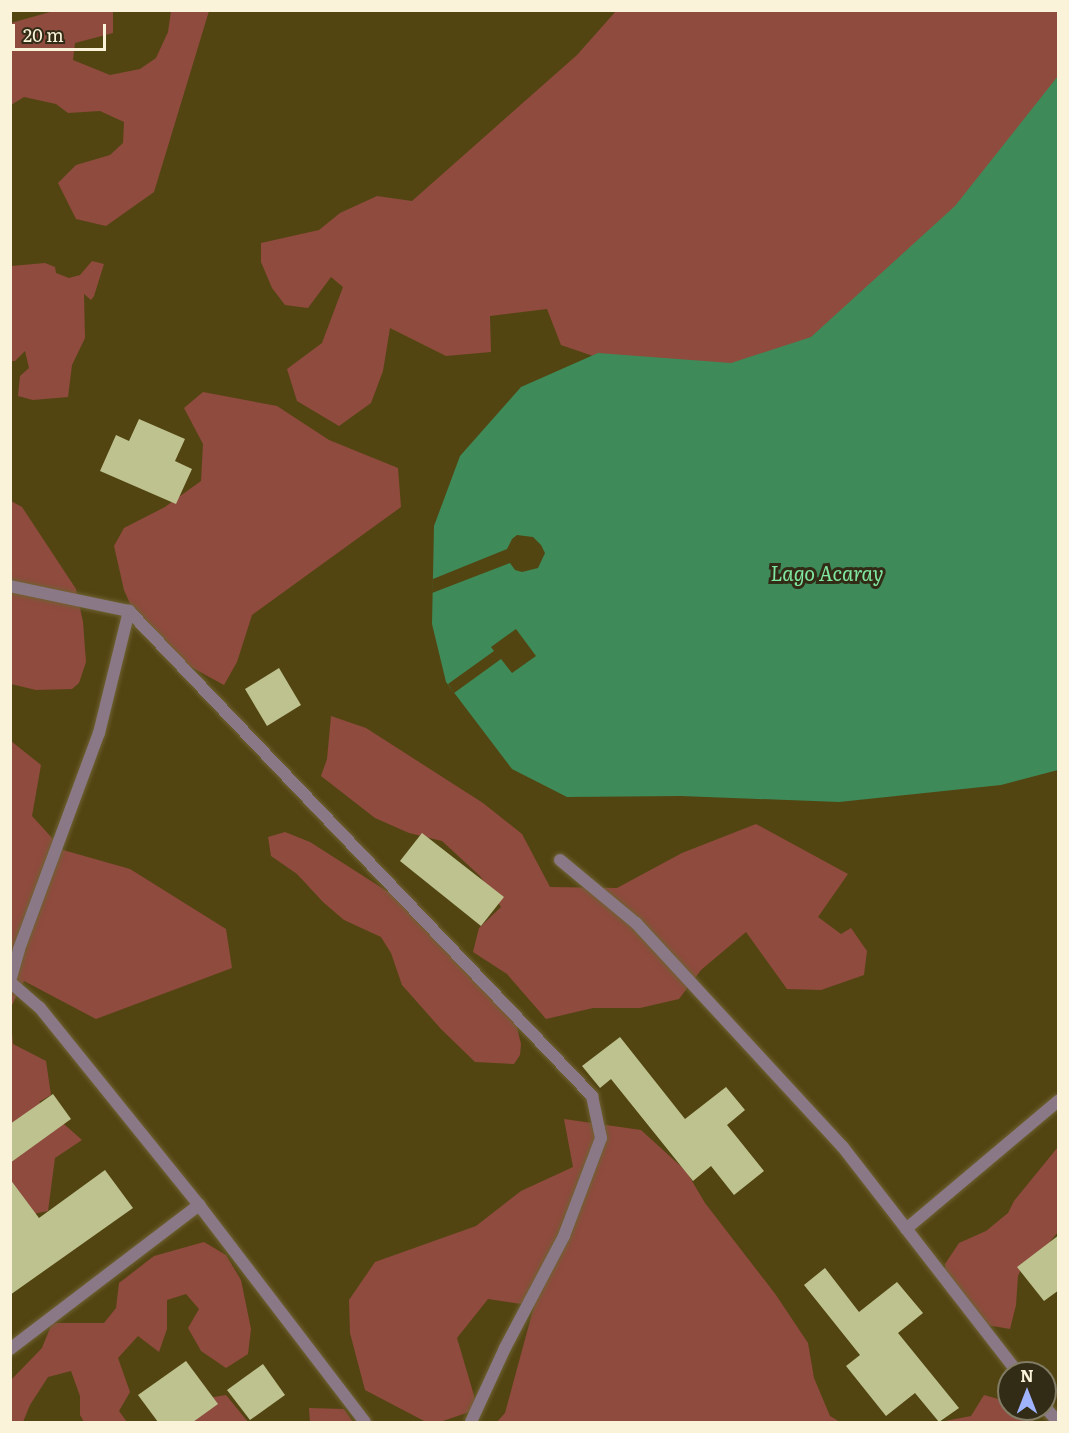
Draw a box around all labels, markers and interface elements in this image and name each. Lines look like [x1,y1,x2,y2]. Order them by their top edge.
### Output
scale bar [15,12,110,50]
text: 20 m [23,21,64,48]
water label: Lago Acaray [771,560,883,584]
north arrow [997,1361,1057,1421]
text: N [1020,1363,1034,1387]

